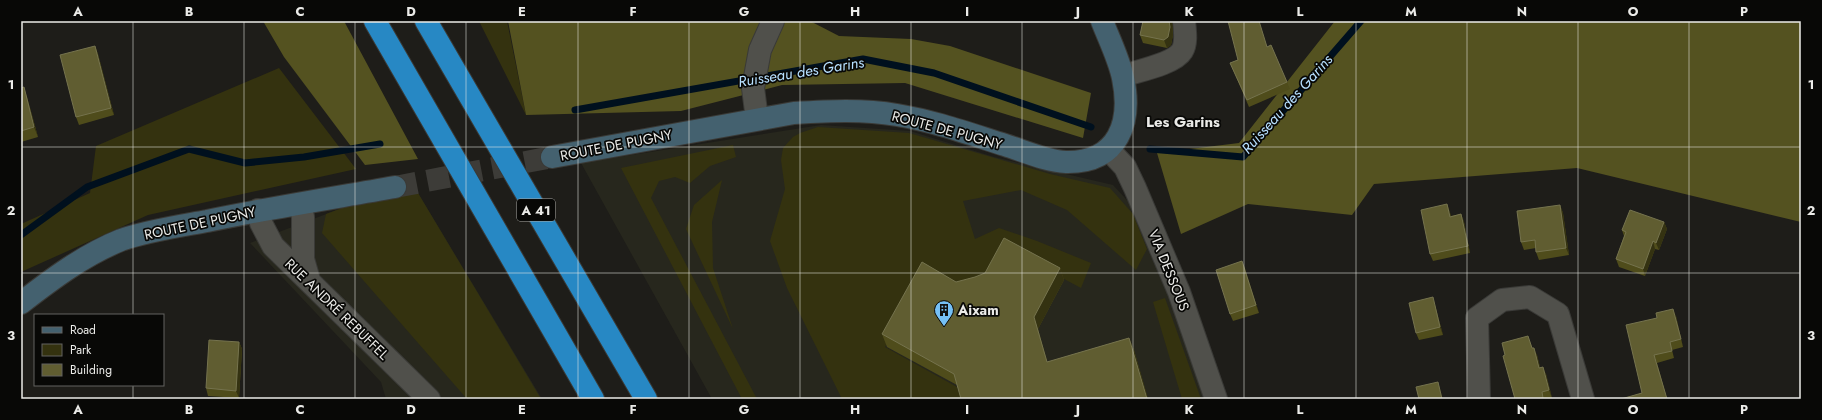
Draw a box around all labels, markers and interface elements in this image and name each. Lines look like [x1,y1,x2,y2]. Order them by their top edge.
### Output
text: A [72,2,83,21]
text: B [185,2,194,21]
text: C [295,2,305,21]
text: D [406,2,416,21]
text: E [518,2,526,21]
text: F [629,2,637,21]
text: G [739,2,750,21]
text: H [850,2,860,21]
text: I [965,2,969,21]
text: J [1073,2,1080,21]
text: K [1184,2,1194,21]
text: L [1297,2,1304,21]
text: M [1405,2,1417,21]
text: N [1517,2,1527,21]
text: O [1628,2,1639,21]
text: P [1740,2,1748,21]
water label: Ruisseau des Garins [1236,49,1338,159]
water label: Ruisseau des Garins [736,51,866,93]
text: 1 [8,75,14,94]
text: 1 [1808,75,1814,94]
street label: ROUTE DE PUGNY [890,106,1005,154]
district label: Les Garins [1146,111,1220,133]
street label: ROUTE DE PUGNY [558,124,674,166]
road number: A 41 [517,199,555,221]
text: 2 [7,201,15,220]
street label: ROUTE DE PUGNY [142,201,258,245]
text: 2 [1807,201,1815,220]
street label: VIA DESSOUS [1144,226,1195,314]
street label: RUE ANDRÉ REBUFFEL [280,254,394,365]
building icon: Aixam [933,299,955,327]
place label: Aixam [957,300,999,320]
legend [34,314,164,386]
text: Road [70,321,96,339]
text: 3 [7,326,15,345]
text: 3 [1807,326,1815,345]
text: Park [70,341,92,359]
text: Building [70,361,112,379]
text: A [72,400,83,419]
text: B [185,400,194,419]
text: C [295,400,305,419]
text: D [406,400,416,419]
text: E [518,400,526,419]
text: F [629,400,637,419]
text: G [739,400,750,419]
text: H [850,400,860,419]
text: I [965,400,969,419]
text: J [1073,400,1080,419]
text: K [1184,400,1194,419]
text: L [1297,400,1304,419]
text: M [1405,400,1417,419]
text: N [1517,400,1527,419]
text: O [1628,400,1639,419]
text: P [1740,400,1748,419]

